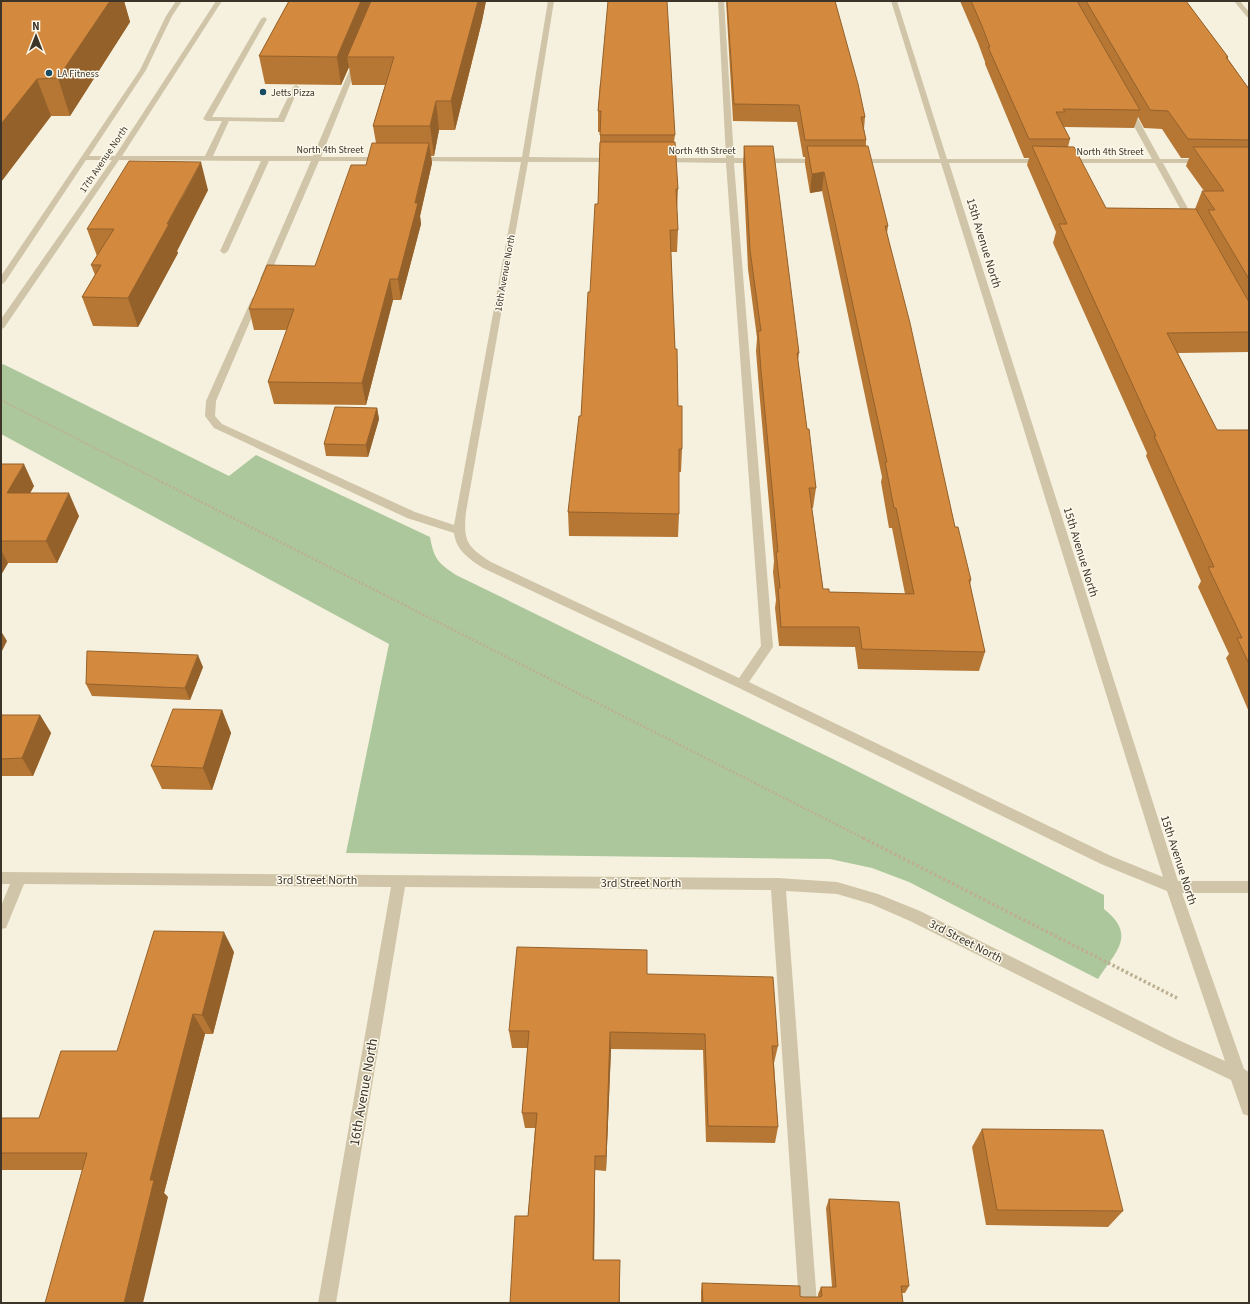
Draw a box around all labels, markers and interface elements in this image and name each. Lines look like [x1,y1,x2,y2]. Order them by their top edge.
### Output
north arrow [16,16,56,56]
text: N [32,19,40,34]
place label: LA Fitness [57,67,99,81]
marker: LA Fitness [44,68,54,78]
place label: Jetts Pizza [271,86,315,100]
marker: Jetts Pizza [258,87,268,97]
street label: 17th Avenue North [76,123,131,196]
street label: North 4th Street [296,143,364,157]
street label: North 4th Street [668,144,736,158]
street label: North 4th Street [1076,145,1144,159]
street label: 15th Avenue North [962,196,1005,290]
street label: 16th Avenue North [491,234,519,313]
street label: 15th Avenue North [1059,505,1102,599]
street label: 15th Avenue North [1156,813,1201,907]
street label: 3rd Street North [277,872,357,889]
street label: 3rd Street North [601,875,681,892]
street label: 3rd Street North [926,916,1006,967]
street label: 16th Avenue North [345,1037,383,1148]

